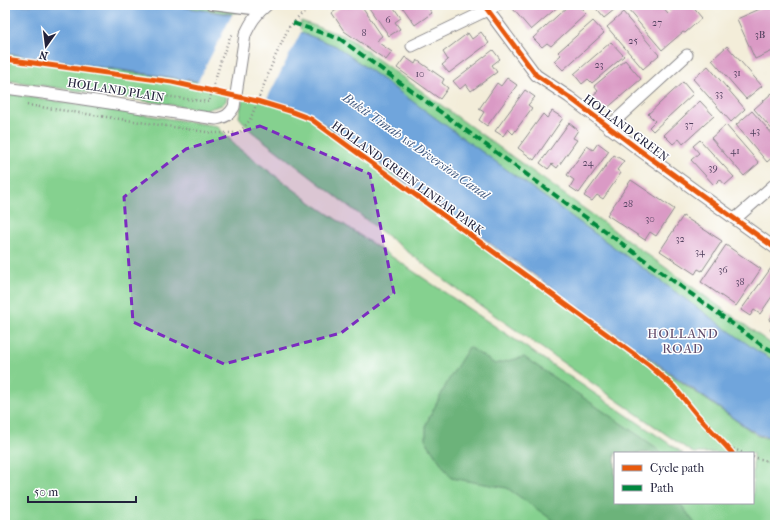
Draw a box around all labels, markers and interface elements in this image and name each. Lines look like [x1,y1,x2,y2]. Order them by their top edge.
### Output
house number: 6 [385,14,391,26]
house number: 27 [652,17,662,29]
north arrow [26,26,66,66]
house number: 8 [361,27,367,39]
house number: 3B [755,29,765,41]
house number: 25 [628,35,638,47]
text: N [37,48,49,63]
house number: 23 [594,59,604,71]
house number: 31 [733,67,741,79]
house number: 10 [415,68,425,80]
street label: HOLLAND PLAIN [66,75,166,105]
house number: 33 [715,88,723,100]
water label: Bukit Timah 1st Diversion Canal [339,89,494,203]
street label: HOLLAND GREEN [581,91,671,165]
street label: HOLLAND GREEN LINEAR PARK [329,118,488,239]
house number: 37 [685,119,694,131]
house number: 43 [750,125,760,137]
house number: 41 [730,145,740,157]
house number: 24 [582,157,595,169]
house number: 39 [708,162,718,174]
house number: 28 [623,198,633,210]
house number: 30 [645,213,655,225]
house number: 32 [675,233,685,245]
house number: 34 [695,246,706,258]
house number: 36 [718,264,728,276]
house number: 38 [735,276,745,288]
district label: HOLLAND ROAD [647,326,719,356]
legend [614,452,754,504]
text: Cycle path [650,461,705,475]
scale bar [28,478,136,504]
text: Path [650,481,674,495]
text: 50 m [34,485,58,499]

